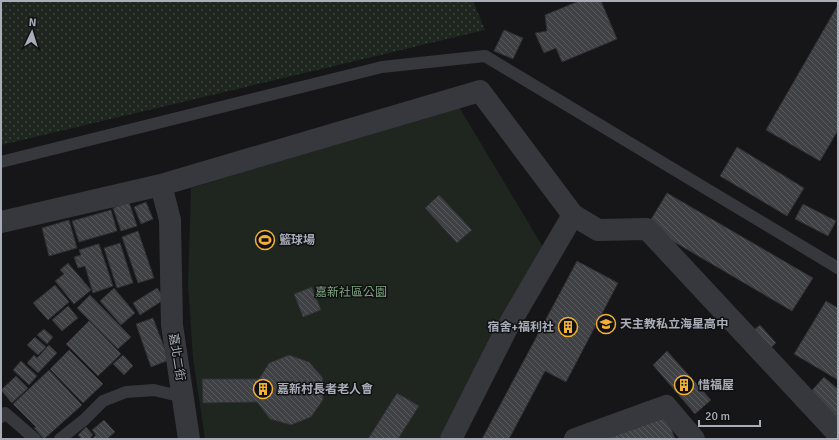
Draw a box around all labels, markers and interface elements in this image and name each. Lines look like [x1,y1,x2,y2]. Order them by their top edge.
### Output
north arrow [12,12,52,52]
text: N [28,16,37,29]
sports icon: 籃球場 [254,229,276,251]
place label: 籃球場 [279,233,315,248]
park label: 嘉新社區公園 [315,285,387,300]
school or university icon: 天主教私立海星高中 [595,313,617,335]
building icon: 宿舍+福利社 [557,316,579,338]
place label: 天主教私立海星高中 [620,317,728,332]
place label: 宿舍+福利社 [488,320,554,335]
street label: 嘉北二街 [165,332,188,382]
building icon: 惜福屋 [673,374,695,396]
building icon: 嘉新村長者老人會 [252,378,274,400]
place label: 惜福屋 [698,378,734,393]
place label: 嘉新村長者老人會 [277,382,373,397]
scale bar [699,402,760,428]
text: 20 m [705,409,730,424]

